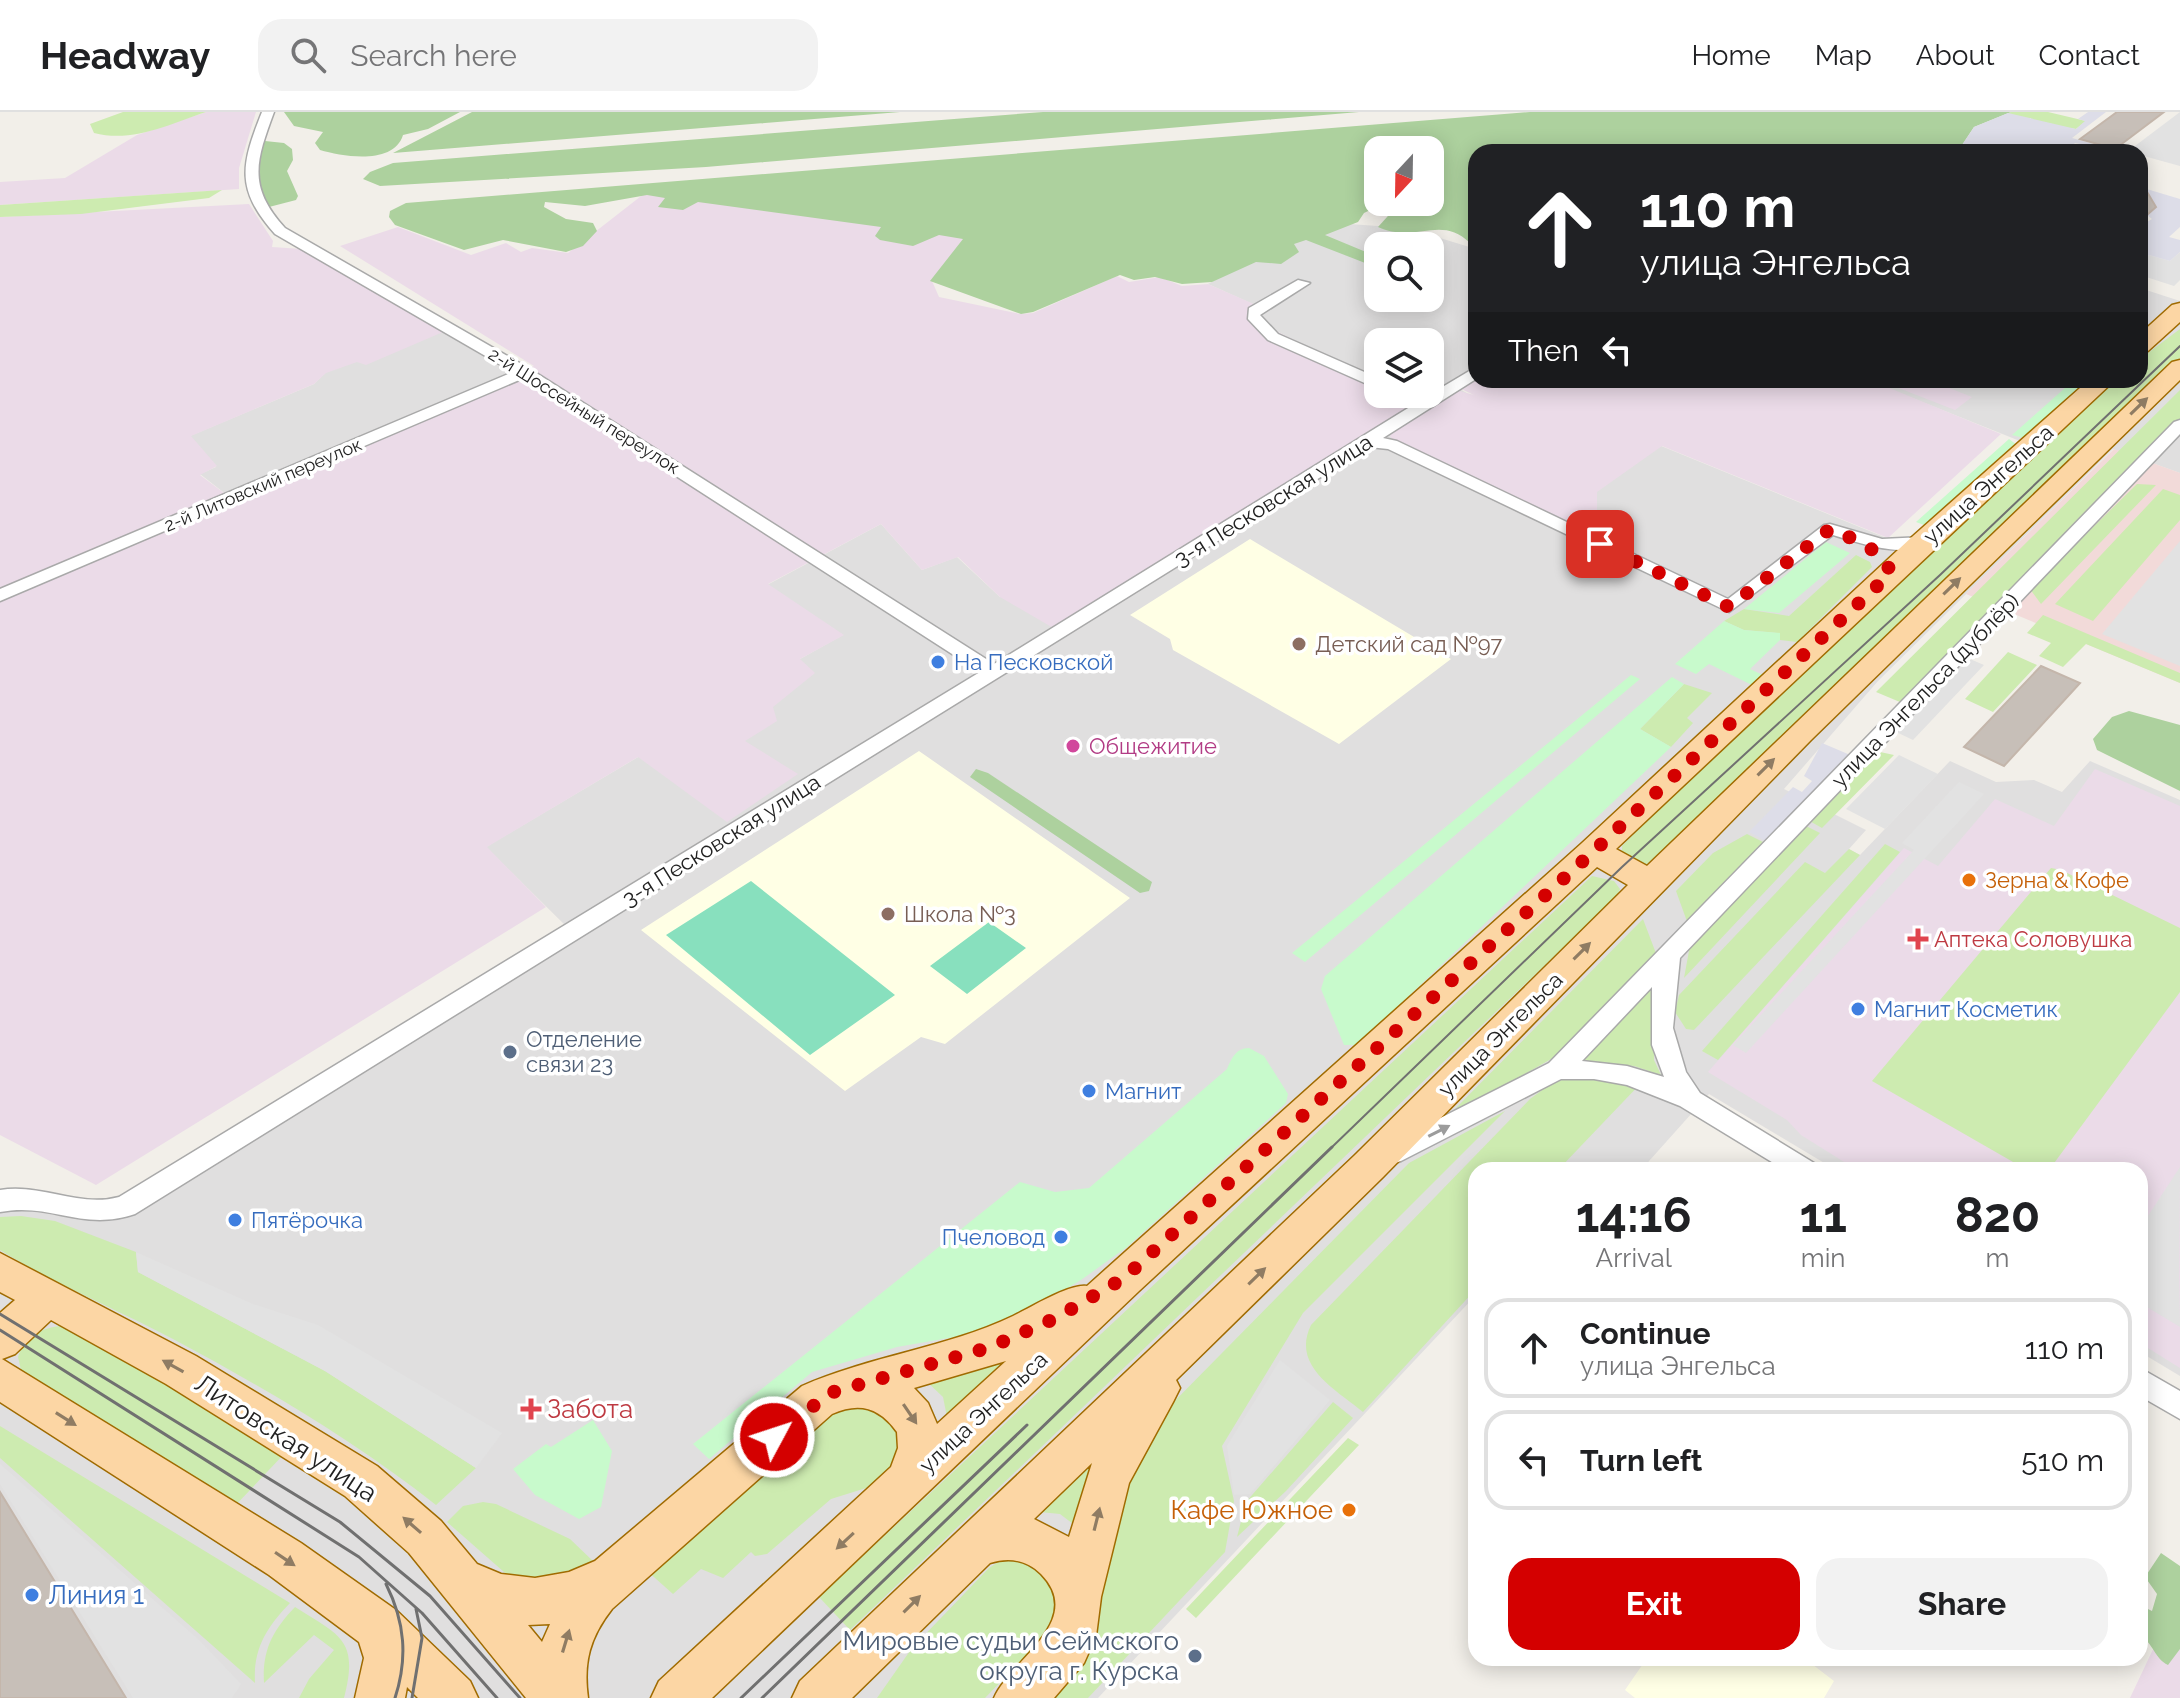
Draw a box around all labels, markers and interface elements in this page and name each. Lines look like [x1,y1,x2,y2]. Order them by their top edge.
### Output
search box [258,19,818,91]
text: Headway [40,33,210,78]
icon: search [286,33,330,77]
text: Search here [350,38,517,73]
text: Home [1691,39,1771,72]
text: Map [1815,39,1872,72]
text: About [1916,39,1995,72]
text: Contact [2039,39,2140,72]
north arrow [1364,136,1444,216]
map controls [1364,136,1444,408]
text: 110 m [1640,174,1795,240]
icon: ahead [1508,176,1612,280]
button: search [1364,232,1444,312]
text: улица Энгельса [1640,241,1911,283]
button: layers [1364,328,1444,408]
icon: left [1595,328,1639,372]
text: Then [1508,333,1579,368]
street label: 2-й Шоссейный переулок [485,343,684,478]
one-way arrow [2130,397,2149,415]
street label: улица Энгельса [1918,419,2058,549]
street label: 3-я Песковская улица [1169,428,1377,572]
street label: 2-й Литовский переулок [161,433,365,536]
pin [1566,510,1634,578]
icon: arrive [1578,522,1622,566]
one-way arrow [1942,578,1961,596]
street label: улица Энгельса (дублёр) [1826,588,2024,792]
place label: Детский сад №97 [1315,631,1502,657]
marker: Детский сад №97 [1290,635,1308,653]
place label: На Песковской [954,649,1113,675]
marker: На Песковской [929,653,947,671]
place label: Общежитие [1089,733,1217,759]
marker: Общежитие [1064,737,1082,755]
one-way arrow [1756,759,1775,777]
street label: 3-я Песковская улица [617,768,825,912]
place label: Зерна & Кофе [1985,867,2129,893]
marker: Зерна & Кофе [1960,871,1978,889]
place label: Школа №3 [904,901,1016,927]
marker: Школа №3 [879,905,897,923]
place label: Аптека Соловушка [1934,926,2132,952]
marker: Аптека Соловушка [1909,930,1927,948]
one-way arrow [1572,942,1591,961]
street label: улица Энгельса [1432,966,1568,1102]
place label: Магнит Косметик [1874,996,2058,1022]
marker: Магнит Косметик [1849,1000,1867,1018]
place label: Отделение связи 23 [526,1026,642,1077]
marker: Отделение связи 23 [501,1043,519,1061]
place label: Магнит [1105,1078,1182,1104]
marker: Магнит [1080,1082,1098,1100]
one-way arrow [1427,1124,1450,1137]
text: 14:16 [1576,1187,1692,1243]
text: 11 [1799,1187,1847,1243]
text: 820 [1955,1187,2040,1243]
place label: Пятёрочка [251,1207,363,1233]
marker: Пятёрочка [226,1211,244,1229]
place label: Пчеловод [942,1224,1045,1250]
marker: Пчеловод [1052,1228,1070,1246]
text: Arrival [1596,1243,1672,1273]
text: min [1801,1243,1846,1273]
text: m [1985,1243,2009,1273]
one-way arrow [1247,1267,1266,1286]
text: Continue [1580,1316,1711,1351]
icon: ahead [1512,1326,1556,1370]
text: 110 m [2025,1331,2104,1366]
street label: улица Энгельса [914,1346,1052,1478]
text: улица Энгельса [1580,1351,1776,1381]
one-way arrow [162,1359,184,1373]
street label: Литовская улица [189,1368,383,1508]
place label: Забота [547,1394,633,1424]
position arrow [732,1395,816,1479]
marker: Забота [522,1400,540,1418]
one-way arrow [902,1403,917,1424]
one-way arrow [55,1412,77,1426]
icon: left [1512,1438,1556,1482]
text: Turn left [1580,1443,1702,1478]
text: 510 m [2021,1443,2104,1478]
place label: Кафе Южное [1170,1495,1333,1525]
marker: Кафе Южное [1340,1501,1358,1519]
one-way arrow [1092,1507,1104,1532]
one-way arrow [402,1517,422,1534]
one-way arrow [836,1531,855,1549]
one-way arrow [274,1552,295,1567]
button: Exit [1508,1558,1800,1650]
button: Share [1816,1558,2108,1650]
place label: Линия 1 [48,1580,144,1610]
marker: Линия 1 [23,1586,41,1604]
one-way arrow [902,1595,921,1614]
place label: Мировые судьи Сеймского округа г. Курска [842,1626,1179,1686]
one-way arrow [561,1629,573,1653]
marker: Мировые судьи Сеймского округа г. Курска [1186,1647,1204,1665]

